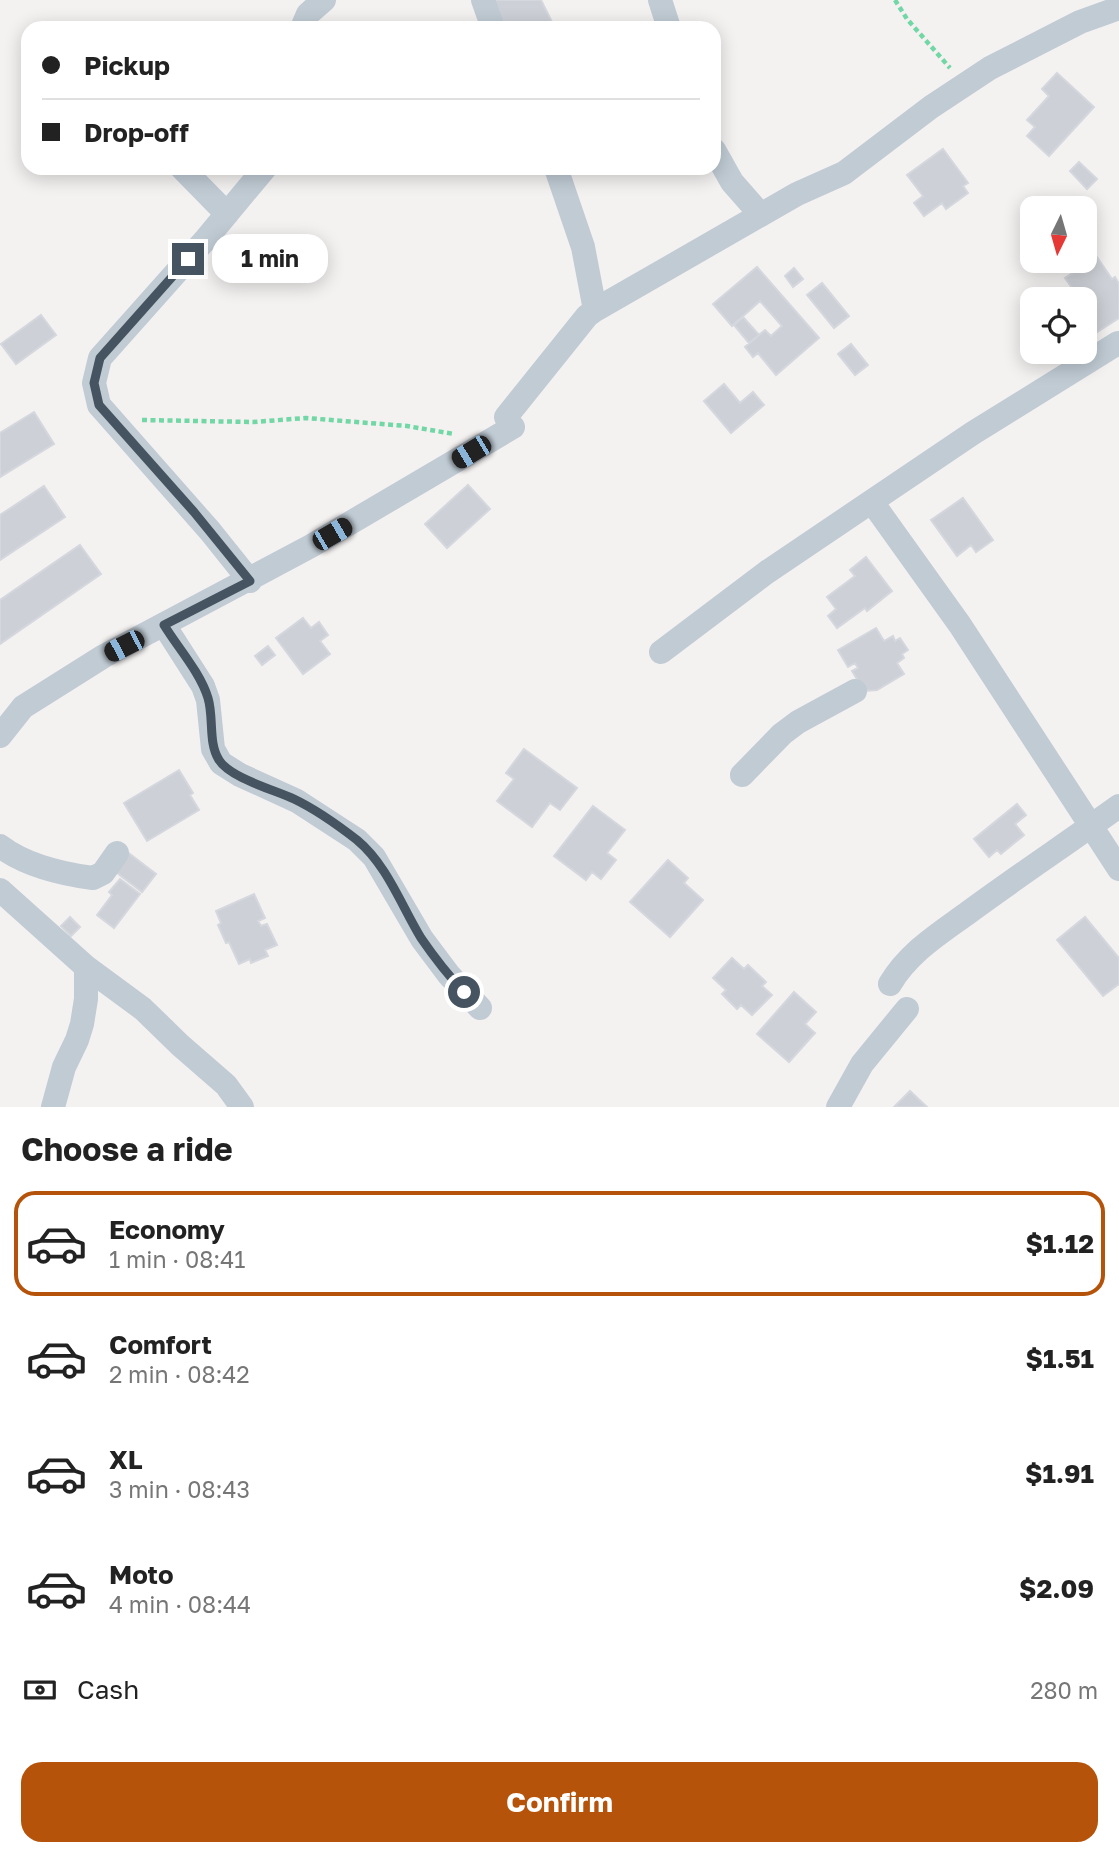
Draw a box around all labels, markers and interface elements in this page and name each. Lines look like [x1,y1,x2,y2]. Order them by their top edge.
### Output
text: Pickup [84,50,170,81]
text: Drop-off [84,117,189,148]
north arrow [1020,196,1097,273]
map controls [1020,196,1097,364]
callout: 1 min [212,234,328,284]
route end [172,243,204,275]
text: 1 min [241,244,299,272]
button: locate [1020,287,1097,364]
car [448,432,495,472]
car [309,514,356,554]
car [101,627,148,665]
route start [448,976,480,1008]
text: Choose a ride [21,1130,233,1168]
icon: car [25,1212,88,1275]
text: Economy [109,1214,225,1245]
text: $1.12 [1026,1228,1094,1259]
text: 1 min · 08:41 [109,1245,245,1273]
icon: car [25,1327,88,1390]
text: Comfort [109,1329,212,1360]
text: $1.51 [1026,1343,1094,1374]
text: 2 min · 08:42 [109,1360,250,1388]
icon: car [25,1442,88,1505]
text: XL [109,1444,143,1475]
text: $1.91 [1025,1458,1094,1489]
text: 3 min · 08:43 [109,1475,250,1503]
icon: car [25,1557,88,1620]
text: Moto [109,1559,174,1590]
text: $2.09 [1019,1573,1094,1604]
text: 4 min · 08:44 [109,1590,251,1618]
icon: cash [21,1671,59,1709]
text: Cash [77,1674,139,1705]
text: 280 m [1030,1676,1098,1704]
button: Confirm [21,1762,1098,1842]

